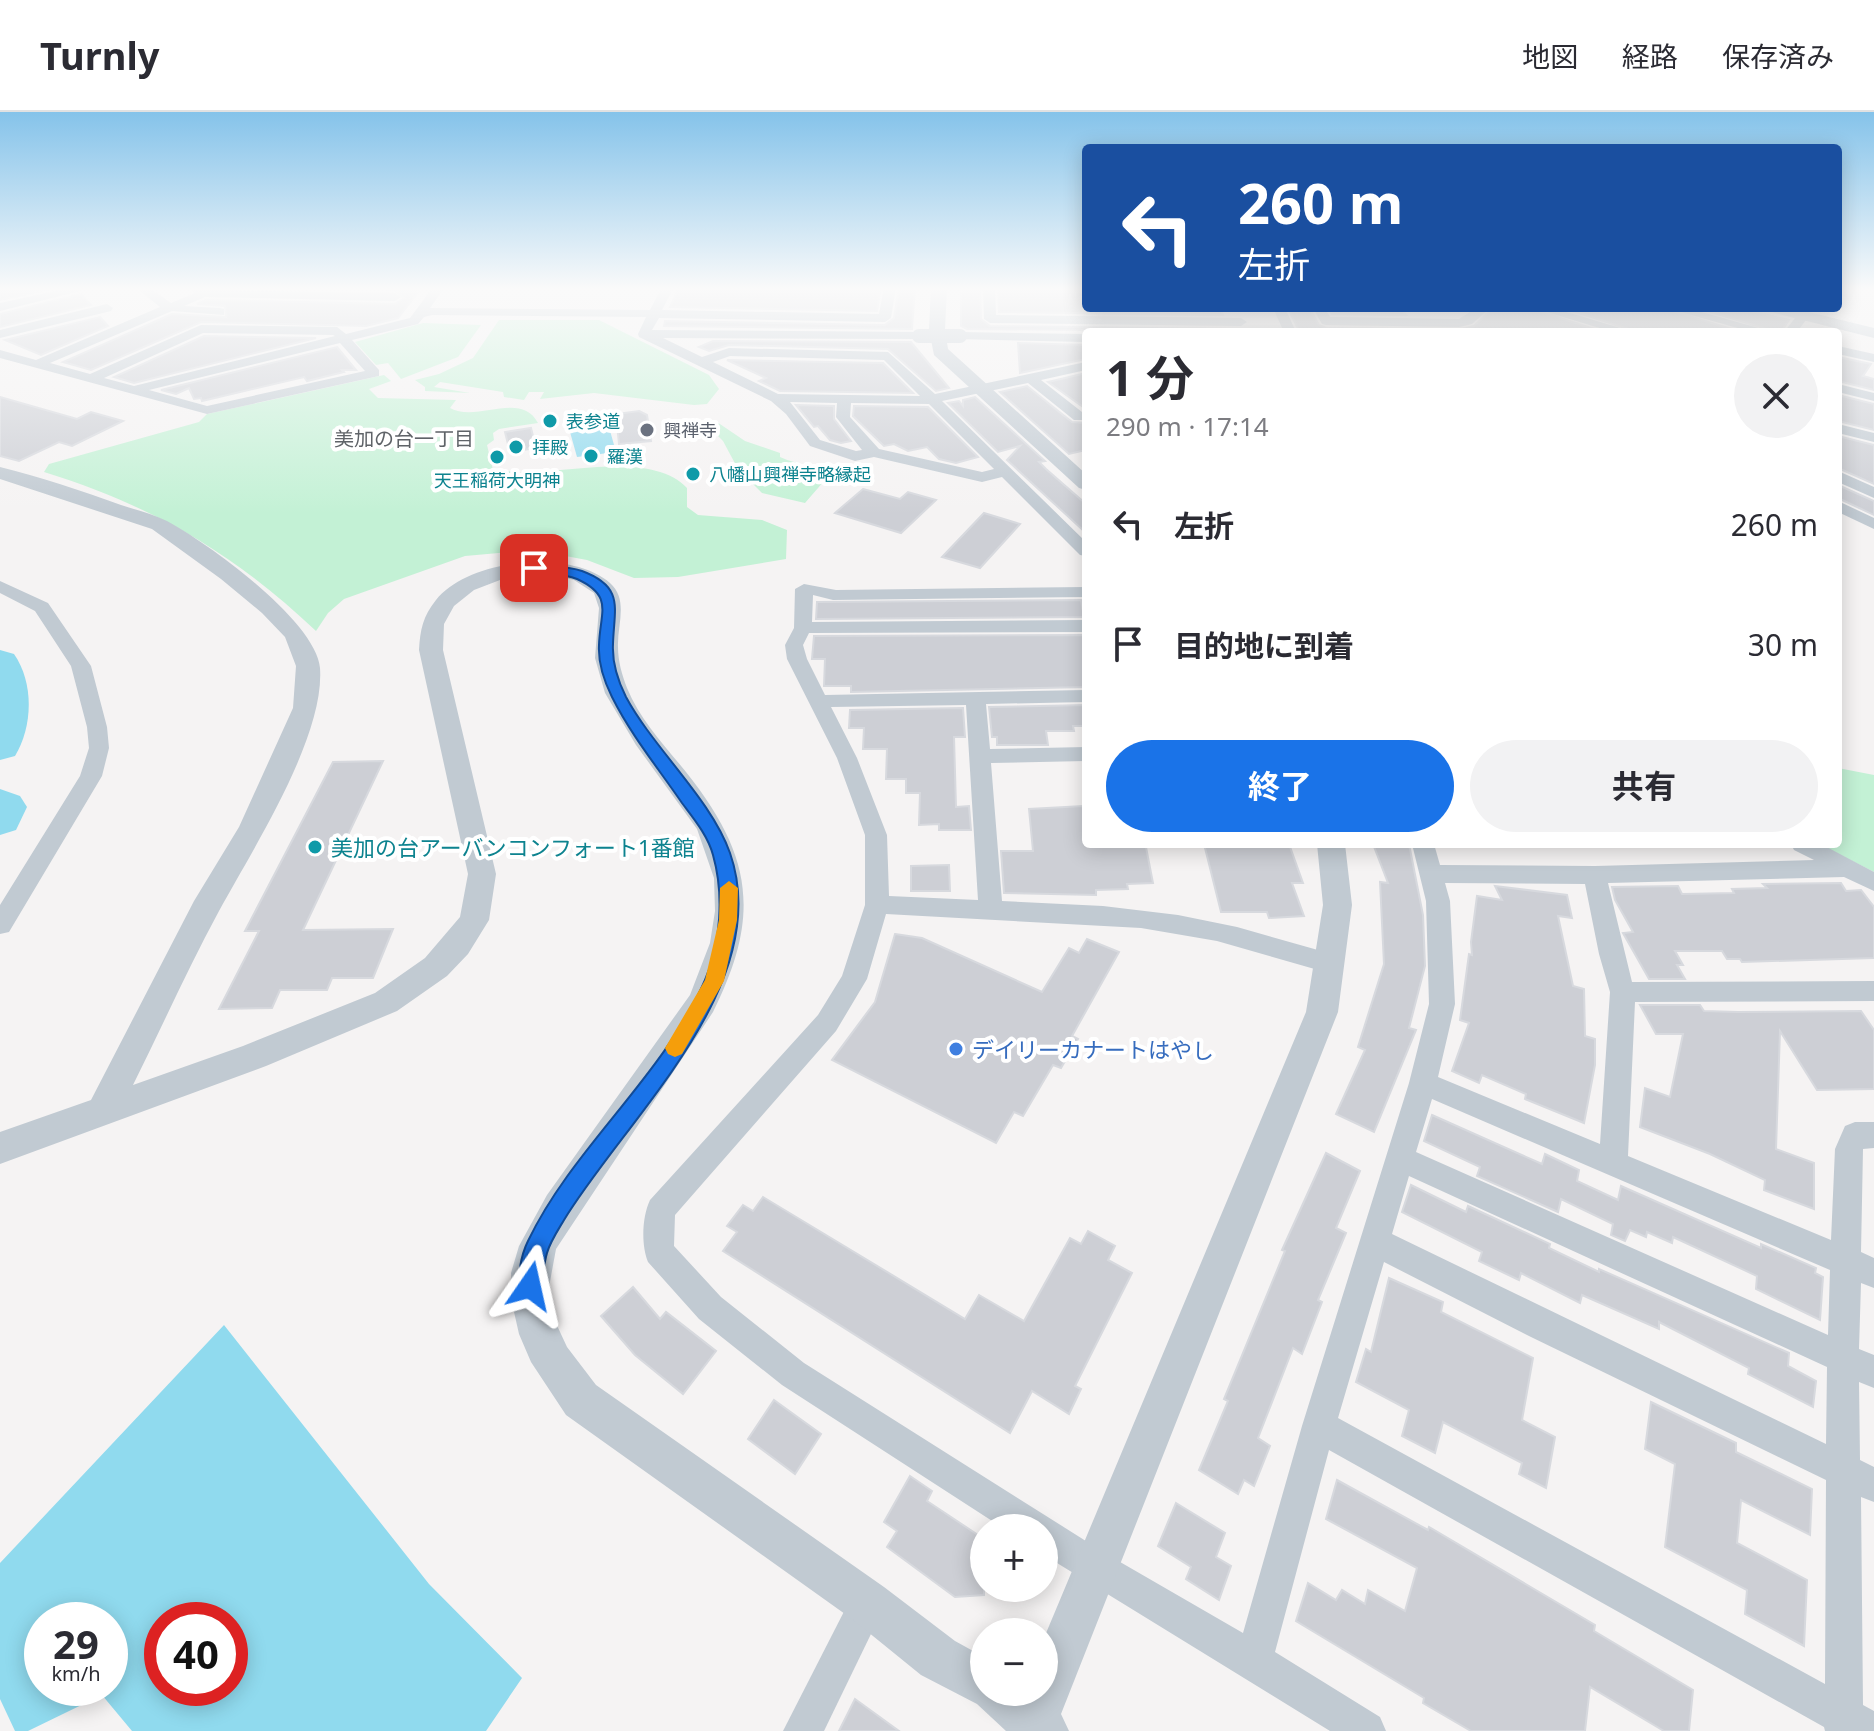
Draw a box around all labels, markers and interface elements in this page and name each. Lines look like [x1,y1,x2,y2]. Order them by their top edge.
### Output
text: Turnly [40,29,159,81]
text: 地図 [1522,37,1578,75]
text: 経路 [1622,37,1678,75]
text: 保存済み [1722,37,1834,75]
text: 260 m [1238,164,1403,240]
icon: left [1106,176,1210,280]
text: 左折 [1238,240,1310,289]
text: 1 分 [1106,345,1194,410]
button: close [1734,354,1818,438]
text: 290 m · 17:14 [1106,408,1269,444]
place label: 表参道 [566,409,620,433]
marker: 表参道 [541,412,559,430]
place label: 興禅寺 [663,418,717,442]
marker: 興禅寺 [638,421,656,439]
district label: 美加の台一丁目 [334,425,474,452]
place label: 拝殿 [532,435,568,459]
marker: 拝殿 [507,438,525,456]
place label: 羅漢 [607,444,643,468]
marker: 羅漢 [582,447,600,465]
marker: 天王稲荷大明神 [488,448,506,466]
place label: 八幡山興禅寺略縁起 [709,462,871,486]
marker: 八幡山興禅寺略縁起 [684,465,702,483]
place label: 天王稲荷大明神 [434,468,560,492]
icon: left [1106,502,1150,546]
text: 260 m [1731,504,1818,545]
text: 左折 [1174,505,1234,546]
pin [500,534,568,602]
icon: arrive [512,546,556,590]
icon: arrive [1106,622,1150,666]
text: 30 m [1748,624,1818,665]
text: 目的地に到着 [1174,625,1354,666]
button: 終了 [1106,740,1454,832]
button: 共有 [1470,740,1818,832]
place label: 美加の台アーバンコンフォート1番館 [331,832,695,862]
marker: 美加の台アーバンコンフォート1番館 [306,838,324,856]
place label: デイリーカナートはやし [972,1034,1214,1064]
marker: デイリーカナートはやし [947,1040,965,1058]
position arrow [488,1244,572,1328]
map controls [970,1514,1058,1706]
button: + [970,1514,1058,1602]
speed limit sign: 40 [144,1602,248,1706]
text: 29 [53,1616,99,1671]
button: − [970,1618,1058,1706]
text: km/h [51,1660,101,1687]

